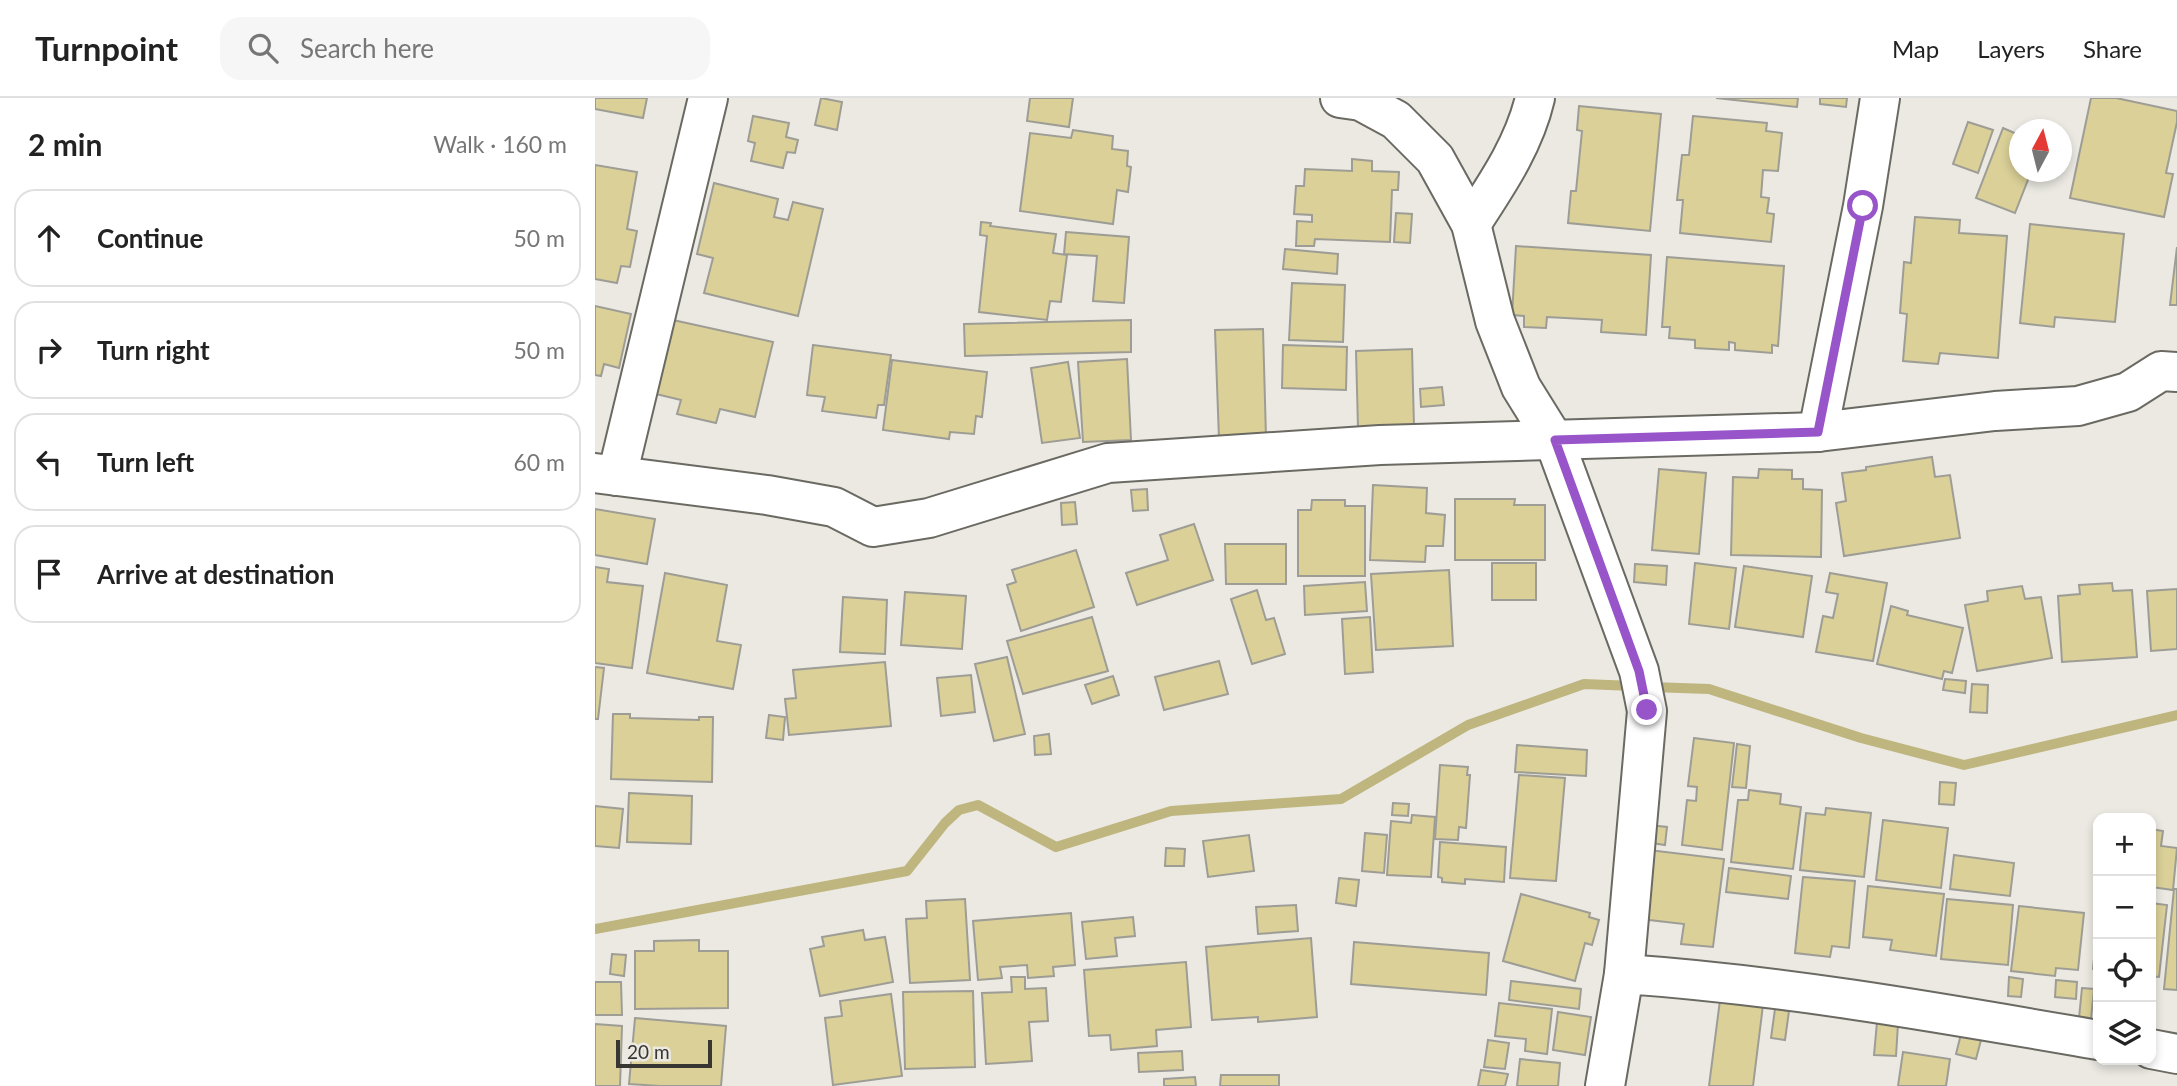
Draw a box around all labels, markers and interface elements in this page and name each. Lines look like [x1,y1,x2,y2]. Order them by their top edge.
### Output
search box [220,17,710,80]
text: Turnpoint [35,28,178,68]
icon: search [244,29,282,67]
text: Search here [300,32,434,64]
text: Map [1892,34,1939,63]
text: Layers [1977,34,2045,63]
text: Share [2083,34,2142,63]
north arrow [2009,119,2072,182]
text: 2 min [28,126,102,162]
text: Walk · 160 m [433,130,567,158]
route start [1847,190,1878,221]
icon: ahead [30,219,68,257]
text: Continue [97,222,203,254]
text: 50 m [514,224,565,252]
icon: right [30,331,68,369]
text: Turn right [97,334,210,366]
text: 50 m [514,336,565,364]
icon: left [30,443,68,481]
text: Turn left [97,446,194,478]
text: 60 m [514,448,565,476]
icon: arrive [30,555,68,593]
text: Arrive at destination [97,558,334,590]
route end [1631,694,1662,725]
map controls [2093,813,2156,1065]
button: + [2093,813,2156,876]
button: − [2093,876,2156,939]
button: locate [2093,939,2156,1002]
button: layers [2093,1002,2156,1065]
scale bar [616,1037,712,1069]
text: 20 m [627,1040,670,1063]

